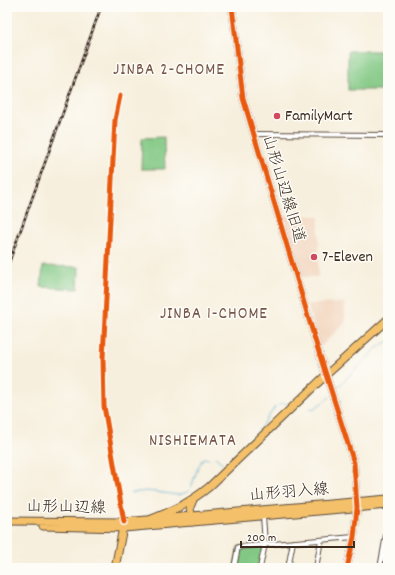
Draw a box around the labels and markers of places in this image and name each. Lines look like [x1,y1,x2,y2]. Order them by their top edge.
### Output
place label: FamilyMart [285,105,353,128]
marker: FamilyMart [272,111,282,121]
place label: 7-Eleven [322,246,373,269]
marker: 7-Eleven [309,252,319,262]

